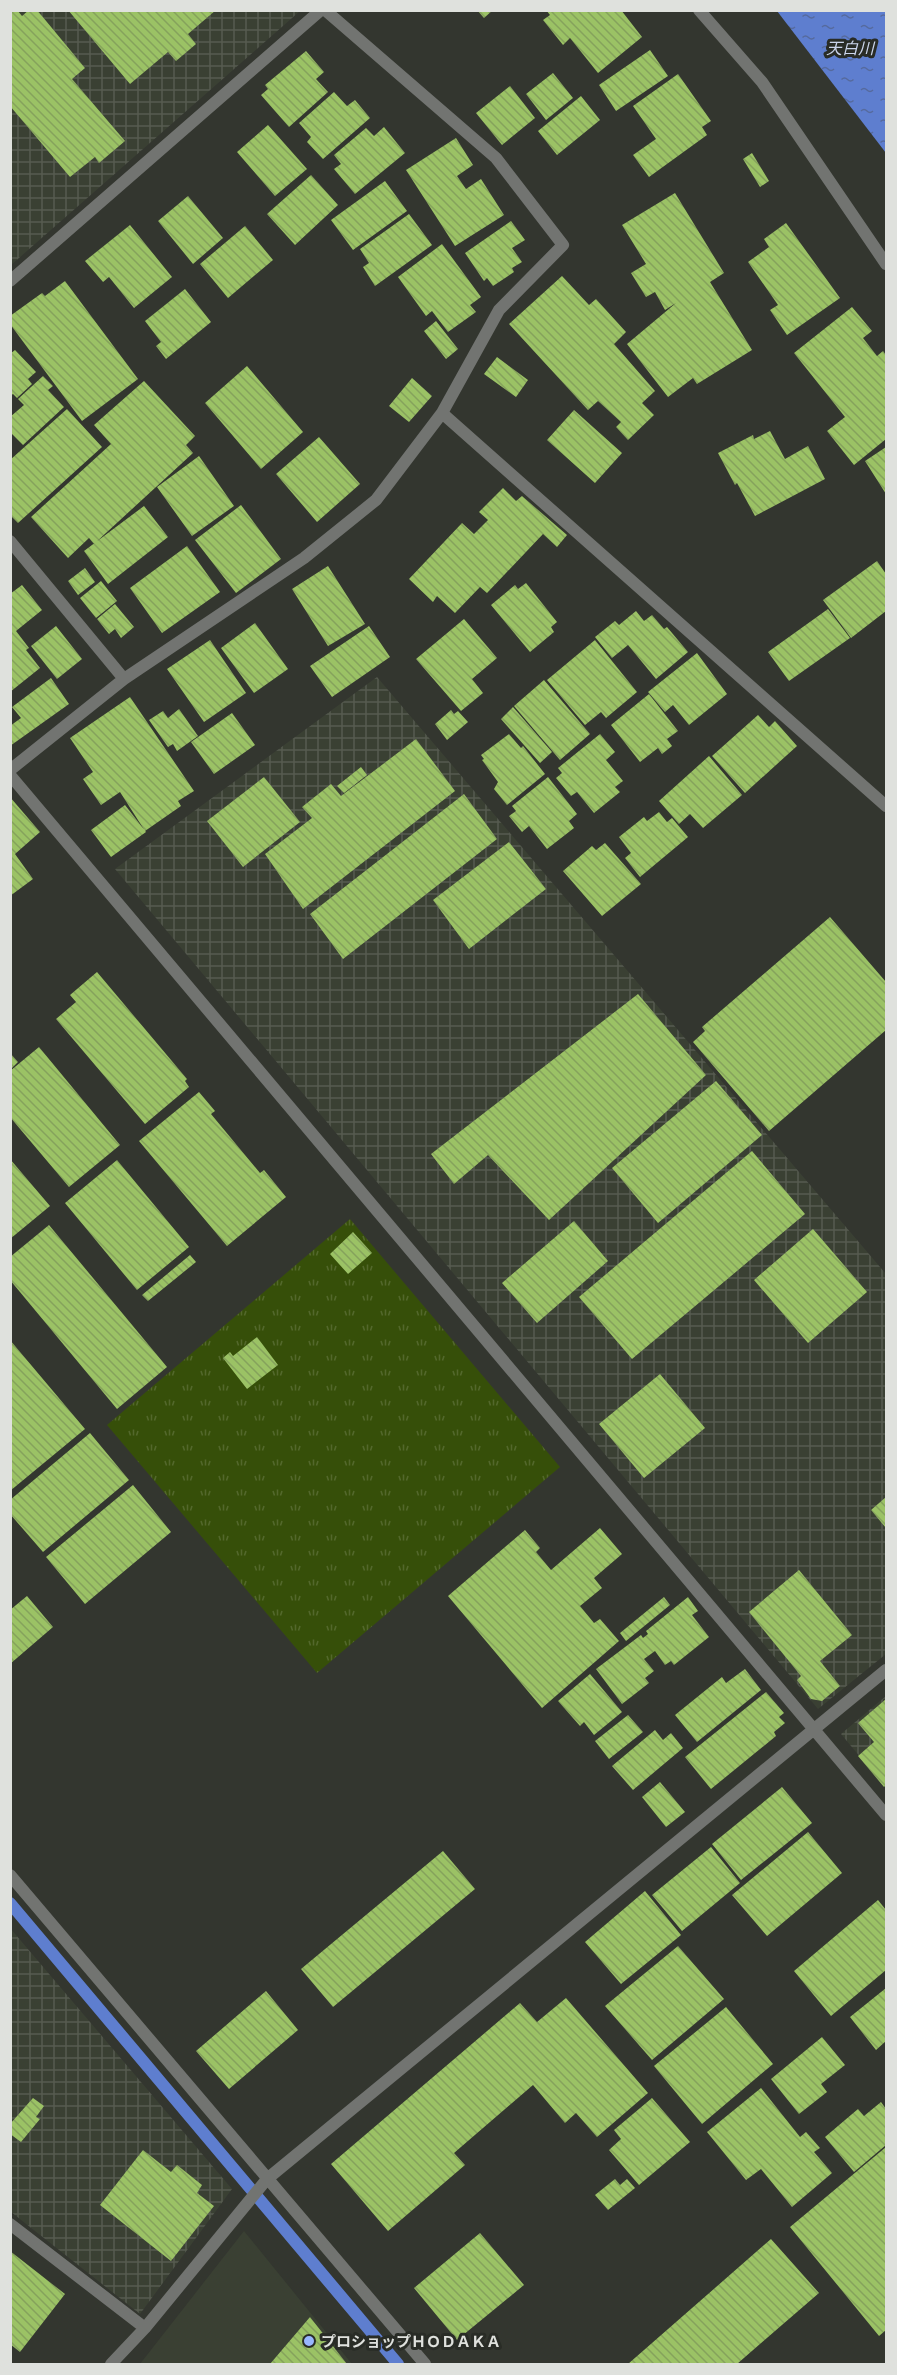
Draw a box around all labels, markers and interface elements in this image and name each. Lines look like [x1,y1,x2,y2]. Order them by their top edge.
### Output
water label: 天白川 [826,38,876,57]
place label: プロショップＨＯＤＡＫＡ [321,2332,501,2350]
marker: プロショップＨＯＤＡＫＡ [302,2334,316,2348]

